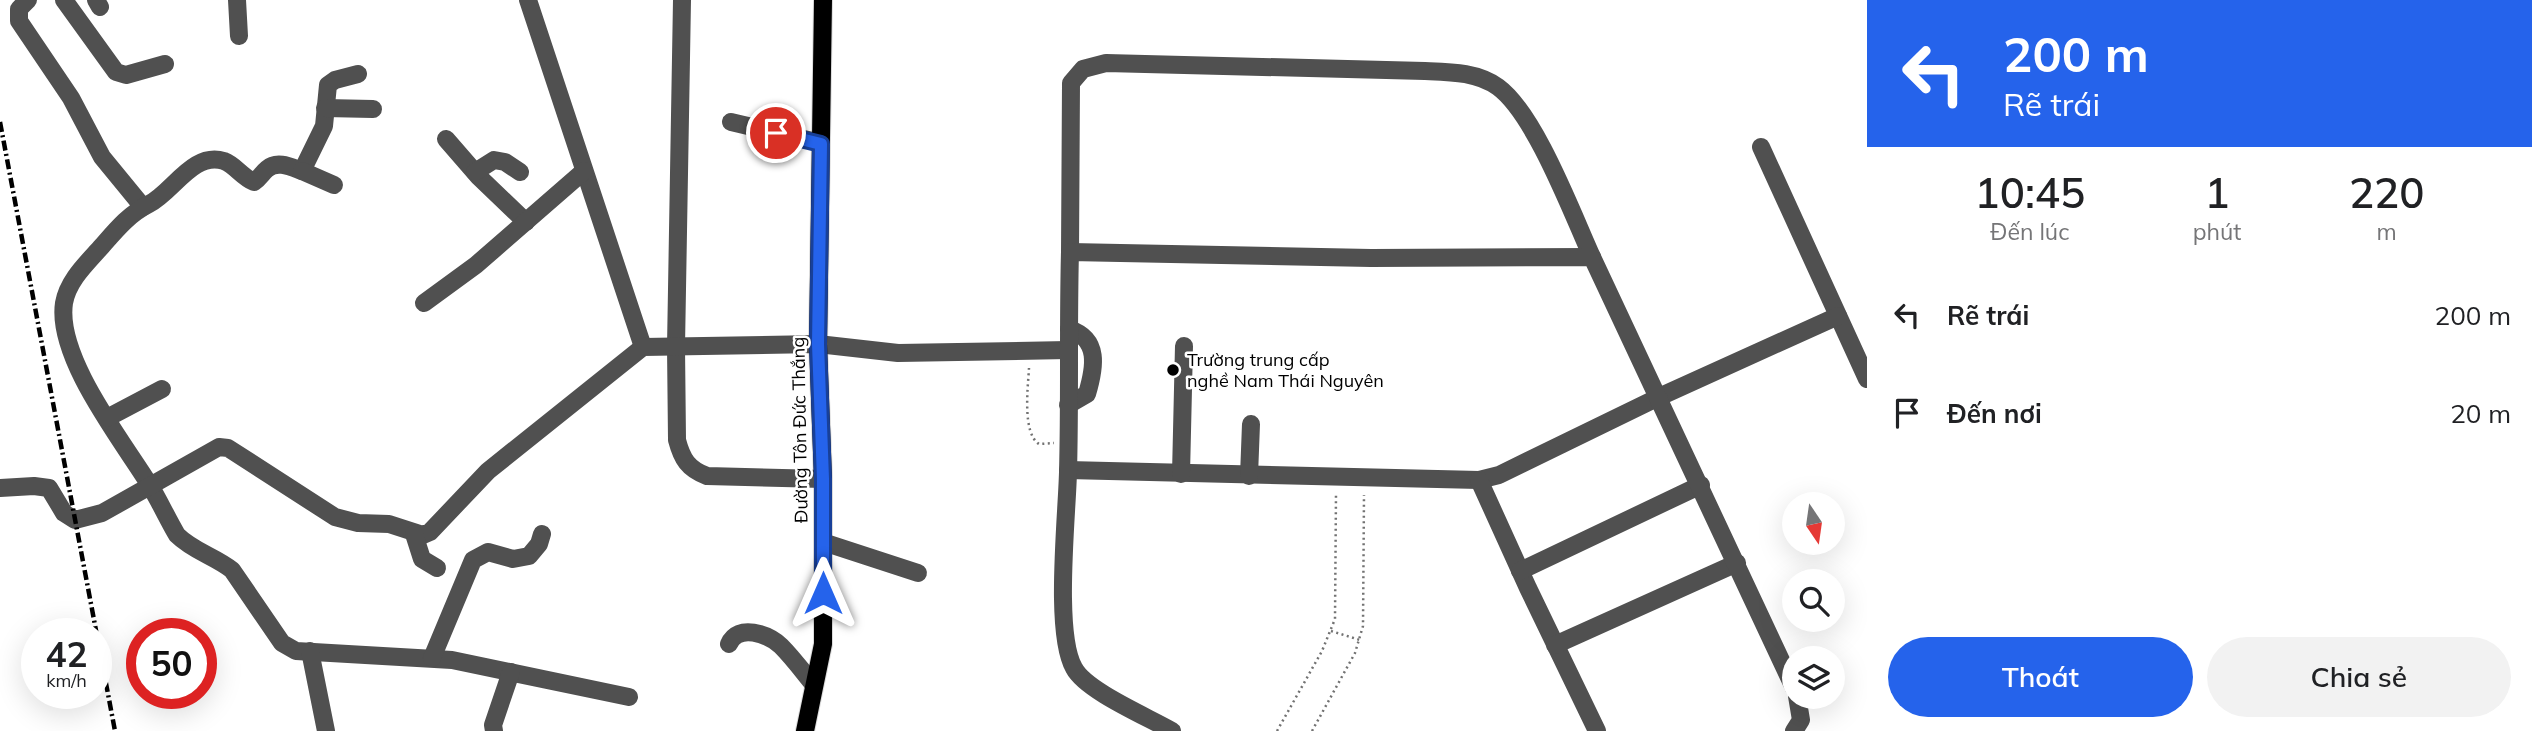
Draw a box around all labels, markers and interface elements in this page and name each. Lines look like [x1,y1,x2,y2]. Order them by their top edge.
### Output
text: 200 m [2003,23,2149,84]
icon: left [1888,28,1979,119]
text: Rẽ trái [2003,84,2100,124]
pin [746,103,806,163]
icon: arrive [757,114,795,152]
text: 10:45 [1975,166,2085,219]
text: 1 [2204,166,2230,219]
text: 220 [2349,166,2424,219]
text: Đến lúc [1990,217,2070,246]
text: phút [2193,217,2241,246]
text: m [2377,217,2397,246]
icon: left [1888,296,1926,334]
text: Rẽ trái [1947,299,2029,332]
text: 200 m [2435,299,2511,332]
street label: Đường Tôn Đức Thắng [786,337,813,523]
place label: Trường trung cấp nghề Nam Thái Nguyên [1187,348,1384,392]
marker: Trường trung cấp nghề Nam Thái Nguyên [1165,362,1181,378]
icon: arrive [1888,394,1926,432]
text: Đến nơi [1947,397,2042,430]
text: 20 m [2450,397,2511,430]
north arrow [1782,492,1844,555]
map controls [1782,492,1845,709]
position arrow [786,556,860,630]
button: search [1782,569,1845,632]
speed limit sign: 50 [126,618,217,709]
text: 42 [45,632,88,676]
button: Thoát [1888,637,2193,717]
button: Chia sẻ [2207,637,2511,717]
button: layers [1782,646,1845,709]
text: km/h [46,669,87,692]

